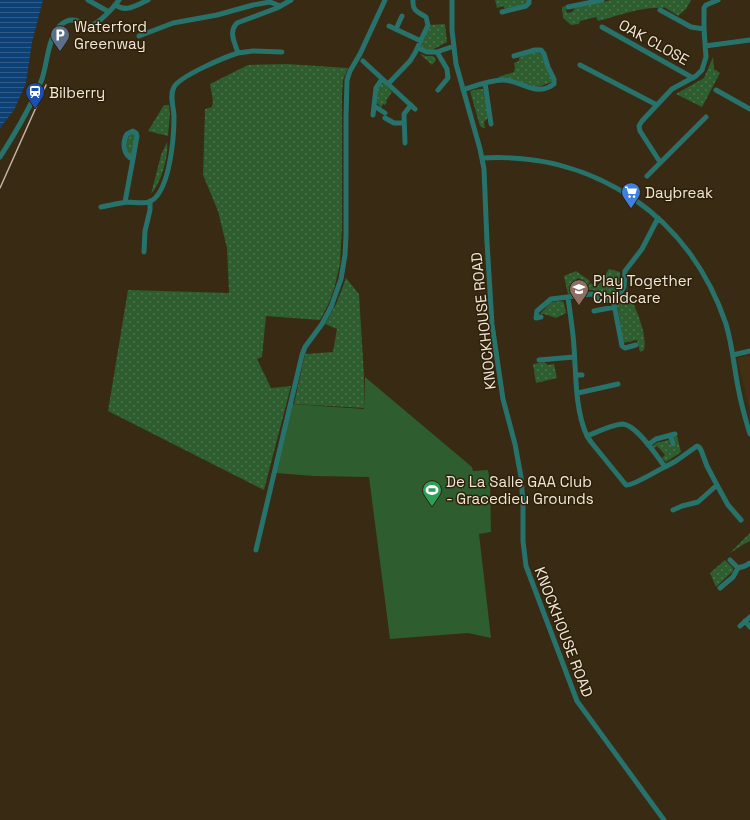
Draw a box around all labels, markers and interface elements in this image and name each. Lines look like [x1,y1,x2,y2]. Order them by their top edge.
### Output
street label: OAK CLOSE [615,15,693,69]
place label: Waterford Greenway [74,17,147,53]
parking icon: Waterford Greenway [49,24,71,52]
station icon: Bilberry [24,81,46,109]
place label: Bilberry [49,83,105,102]
supermarket icon: Daybreak [620,181,642,209]
place label: Daybreak [645,183,713,202]
street label: KNOCKHOUSE ROAD [466,251,500,391]
place label: Play Together Childcare [593,271,693,307]
school or university icon: Play Together Childcare [568,278,590,306]
place label: De La Salle GAA Club - Gracedieu Grounds [446,472,594,508]
sports icon: De La Salle GAA Club - Gracedieu Grounds [421,479,443,507]
street label: KNOCKHOUSE ROAD [530,564,598,700]

